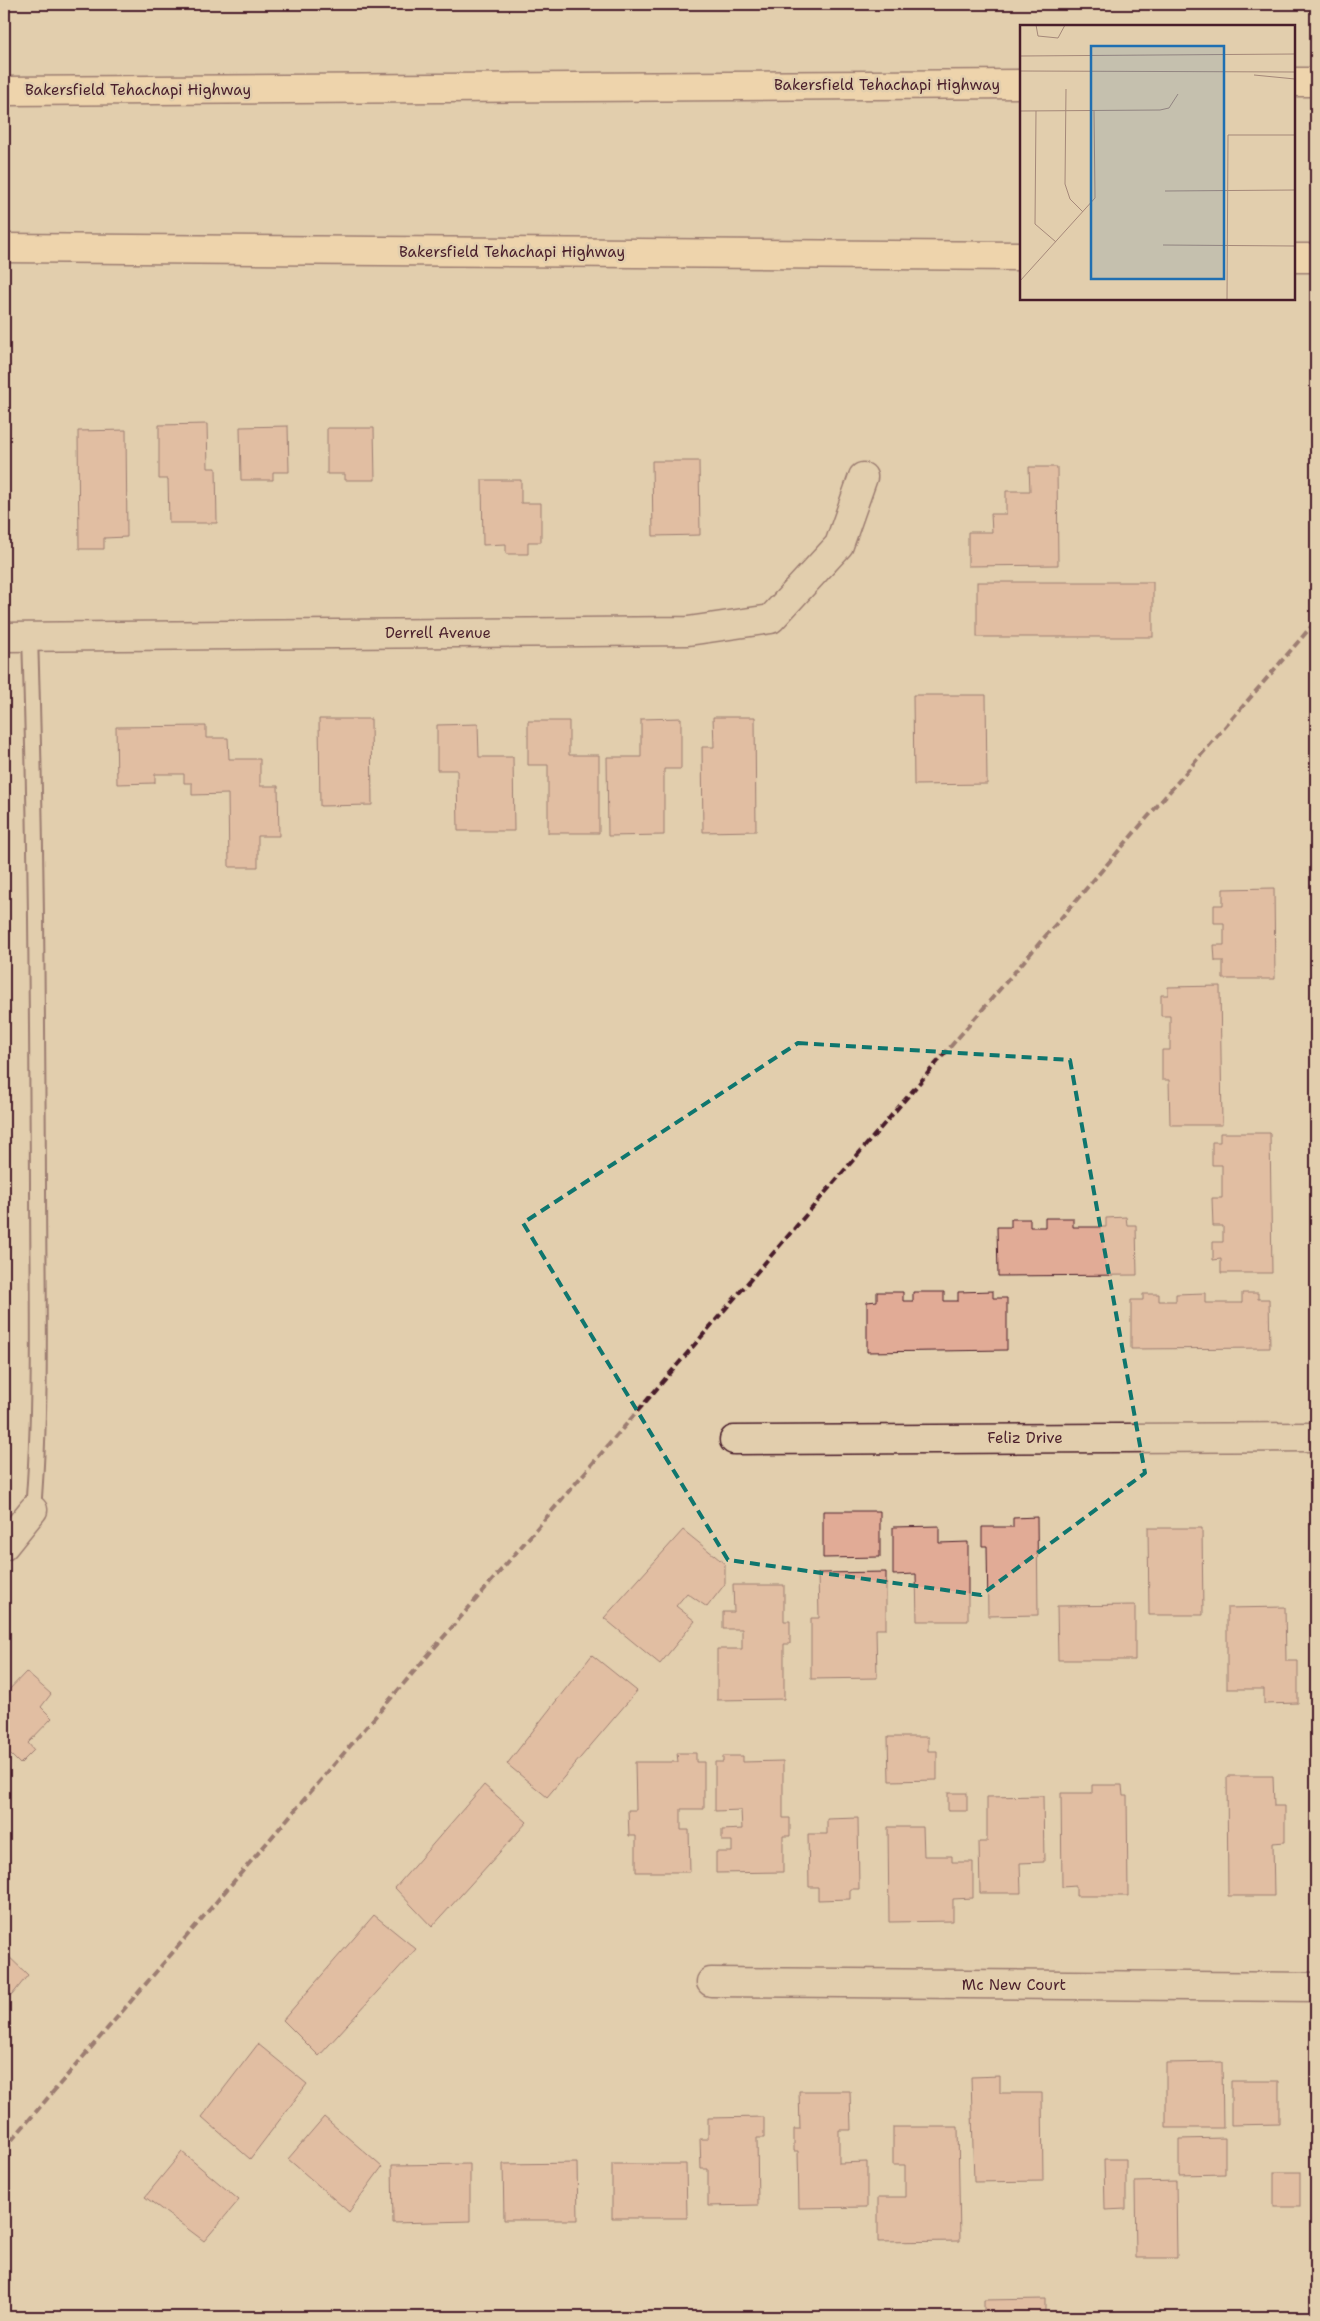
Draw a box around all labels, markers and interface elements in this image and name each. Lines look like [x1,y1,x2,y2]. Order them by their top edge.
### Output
inset map [1020,25,1295,300]
street label: Bakersfield Tehachapi Highway [774,75,1000,95]
street label: Bakersfield Tehachapi Highway [25,80,251,100]
street label: Bakersfield Tehachapi Highway [399,242,625,262]
street label: Derrell Avenue [385,623,491,643]
street label: Feliz Drive [987,1428,1063,1448]
street label: Mc New Court [962,1975,1066,1995]

